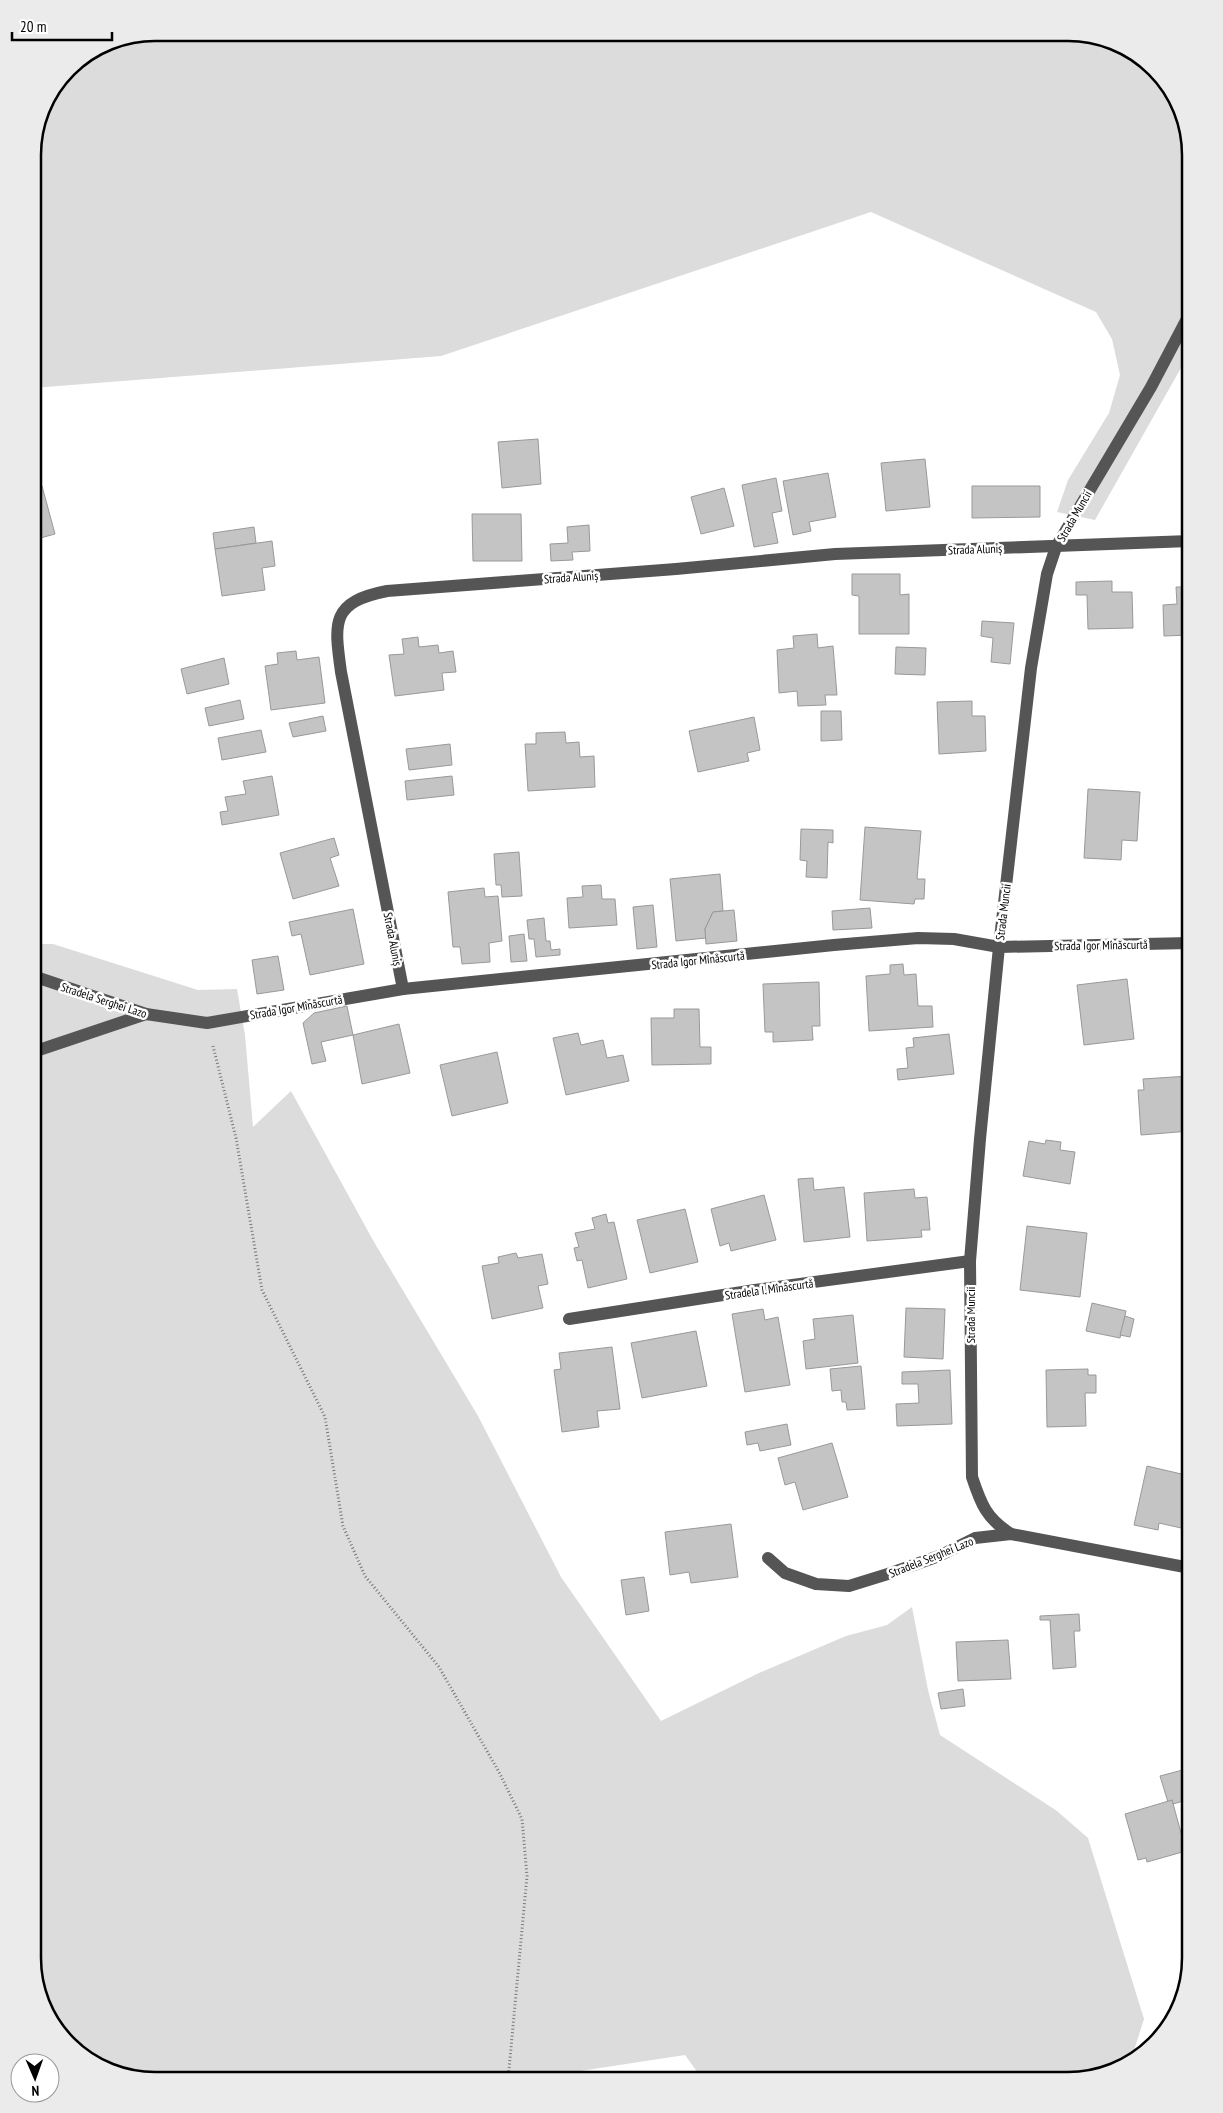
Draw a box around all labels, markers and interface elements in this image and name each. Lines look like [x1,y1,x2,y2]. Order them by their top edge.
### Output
scale bar [12,10,112,42]
text: 20 m [20,17,46,36]
street label: Strada Muncii [1053,488,1095,544]
street label: Strada Aluniș [948,541,1002,557]
street label: Strada Aluniș [543,568,599,586]
street label: Strada Muncii [992,883,1014,941]
street label: Strada Aluniș [380,911,406,967]
street label: Strada Igor Mînăscurtă [1054,937,1148,953]
street label: Strada Igor Mînăscurtă [651,948,746,972]
street label: Stradela Serghei Lazo [59,979,149,1021]
street label: Strada Igor Mînăscurtă [249,991,344,1023]
street label: Stradela I. Mînăscurtă [724,1275,814,1303]
street label: Strada Muncii [963,1287,978,1343]
street label: Stradela Serghei Lazo [887,1533,975,1581]
north arrow [10,2053,60,2103]
text: N [31,2082,40,2100]

